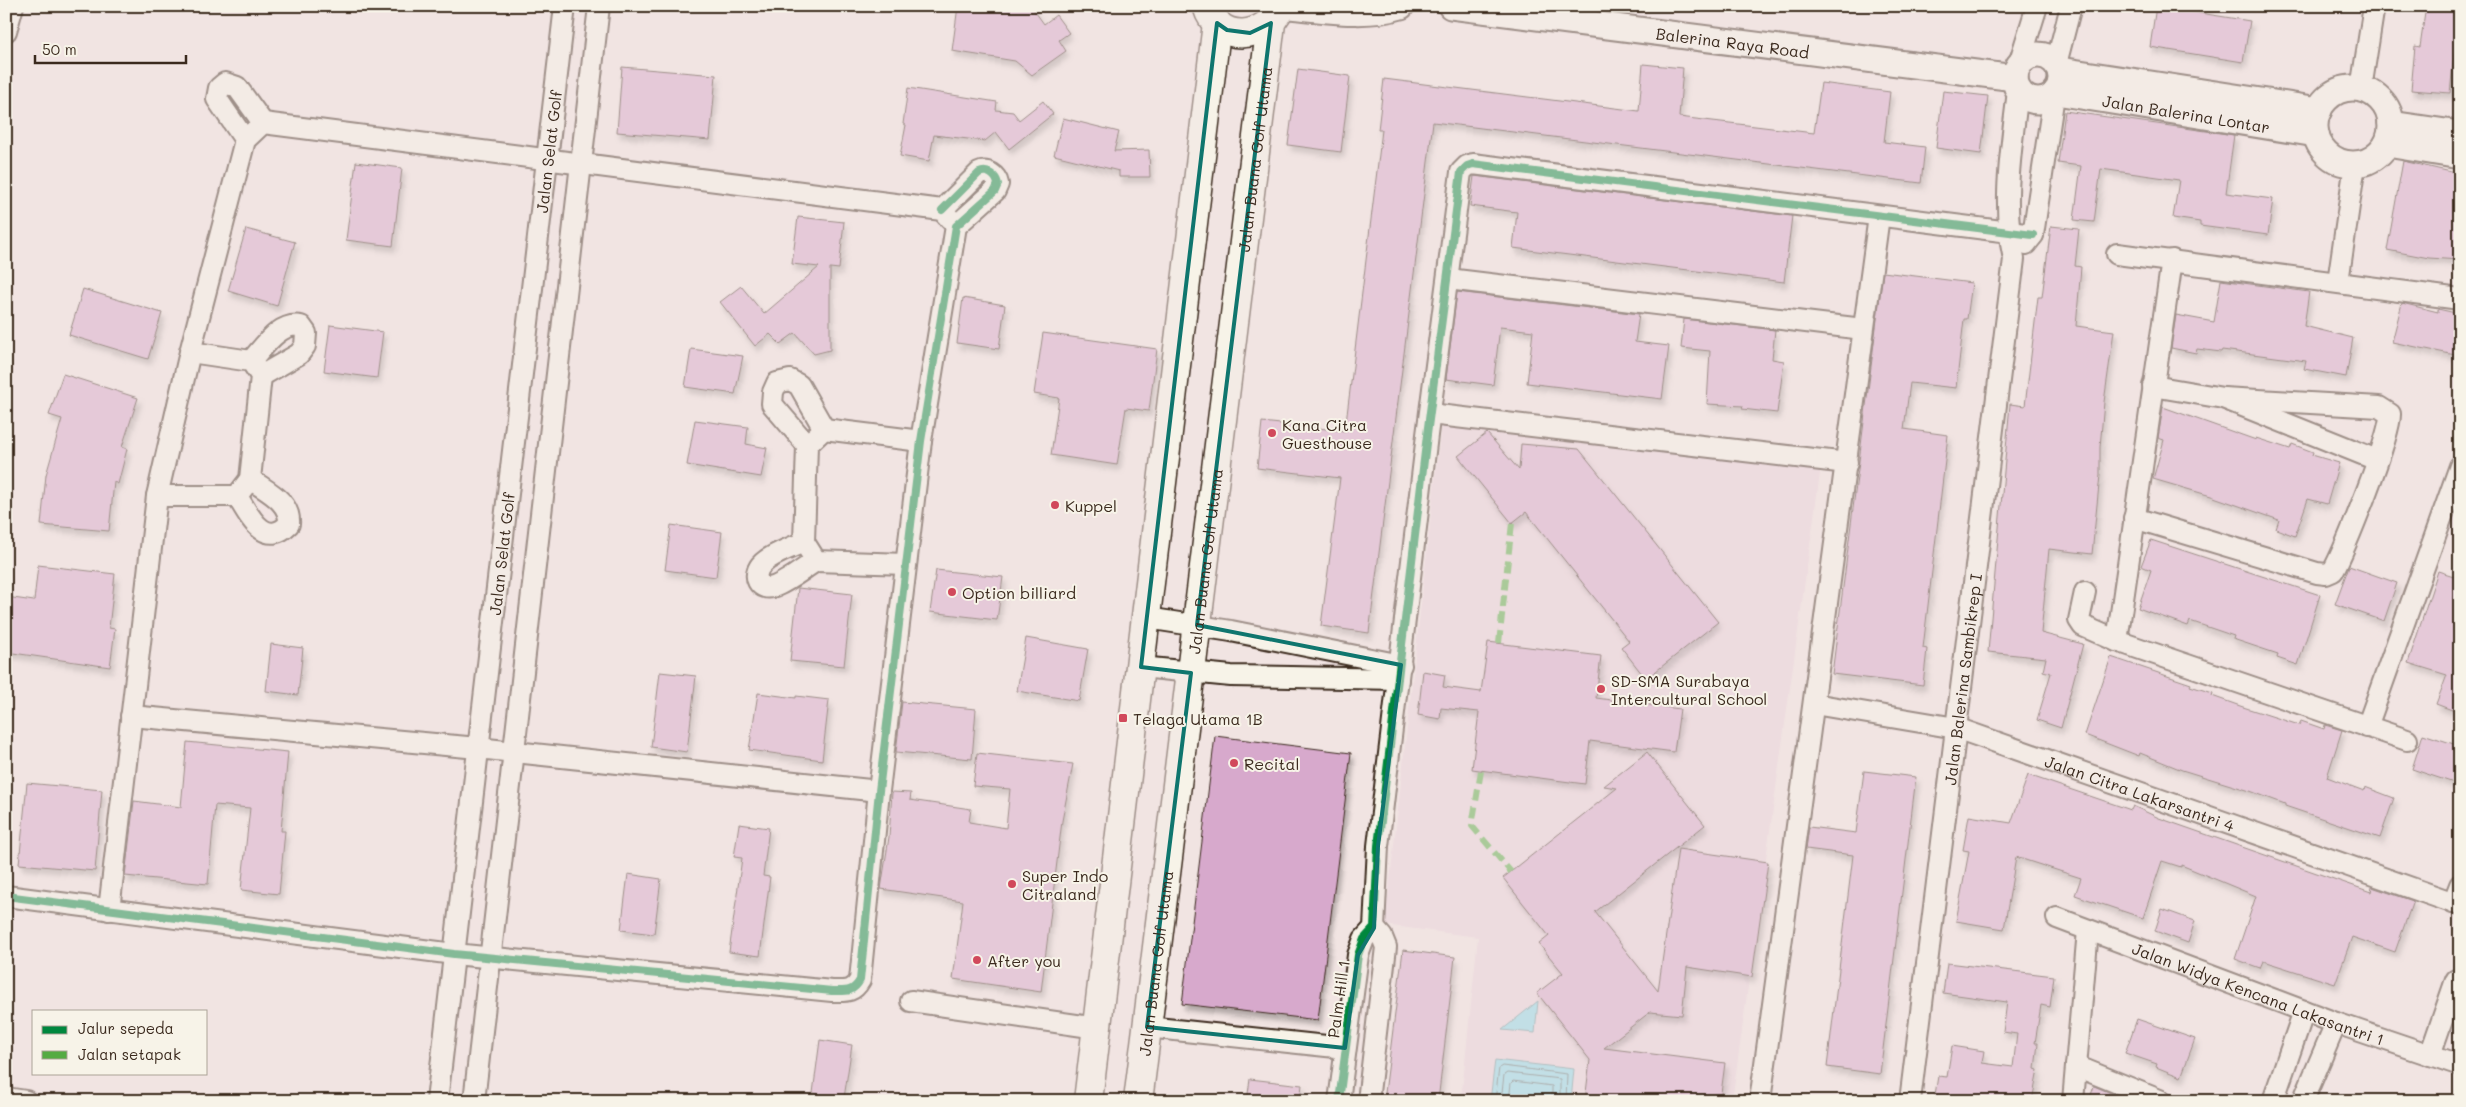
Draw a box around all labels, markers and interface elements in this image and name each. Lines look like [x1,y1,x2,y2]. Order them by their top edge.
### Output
street label: Balerina Raya Road [1655,22,1811,62]
scale bar [35,32,186,64]
text: 50 m [42,39,77,59]
street label: Jalan Buana Golf Utama [1232,65,1276,253]
street label: Jalan Selat Golf [530,88,566,214]
street label: Jalan Balerina Lontar [2101,89,2272,137]
place label: Kana Citra Guesthouse [1282,414,1372,453]
marker: Kana Citra Guesthouse [1266,427,1278,439]
street label: Jalan Buana Golf Utama [1183,467,1226,655]
street label: Jalan Selat Golf [483,490,519,616]
place label: Kuppel [1065,495,1117,516]
marker: Kuppel [1049,499,1061,511]
street label: Jalan Balerina Sambikrep I [1939,572,1986,786]
place label: Option billiard [962,582,1076,603]
marker: Option billiard [946,586,958,598]
place label: SD-SMA Surabaya Intercultural School [1611,670,1767,709]
marker: SD-SMA Surabaya Intercultural School [1595,683,1607,695]
place label: Telaga Utama 1B [1133,708,1263,729]
marker: Telaga Utama 1B [1117,712,1129,724]
street label: Jalan Citra Lakarsantri 4 [2042,750,2238,836]
place label: Recital [1244,753,1300,774]
marker: Recital [1228,757,1240,769]
place label: Super Indo Citraland [1022,865,1108,904]
street label: Jalan Buana Golf Utama [1133,869,1177,1057]
marker: Super Indo Citraland [1006,878,1018,890]
street label: Jalan Widya Kencana Lakasantri 1 [2130,937,2387,1049]
place label: After you [987,950,1061,971]
marker: After you [971,954,983,966]
street label: Palm Hill 1 [1322,959,1354,1039]
legend [32,1010,208,1074]
text: Jalur sepeda [78,1018,174,1038]
text: Jalan setapak [78,1044,181,1064]

